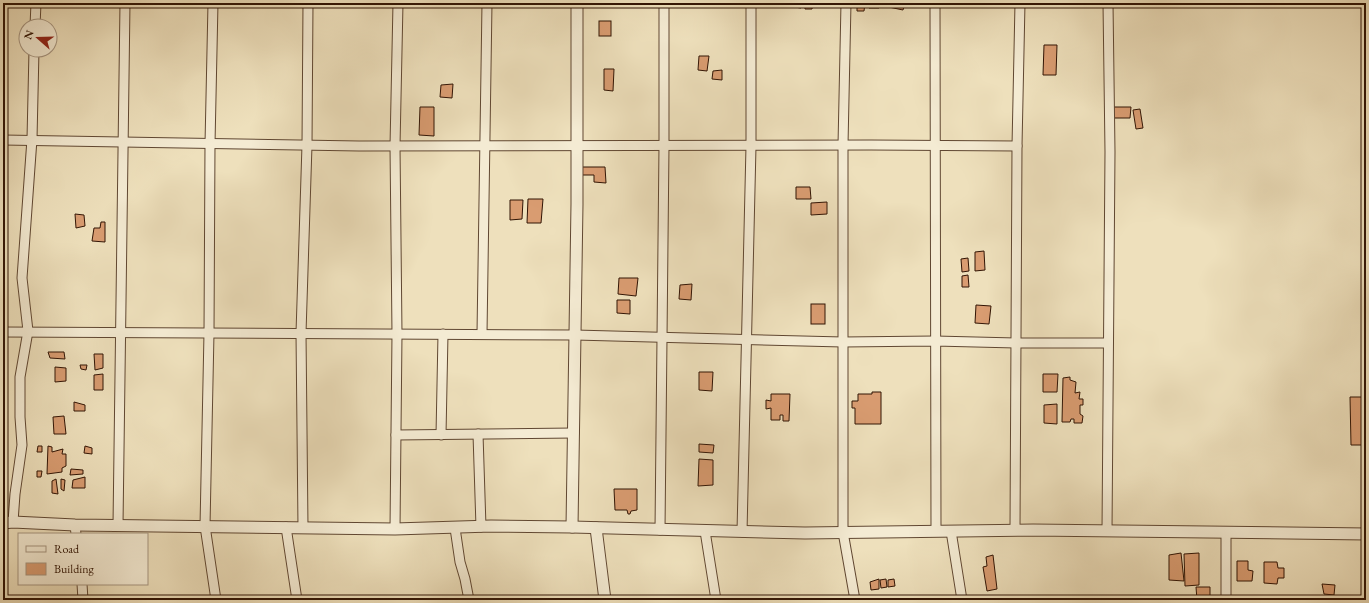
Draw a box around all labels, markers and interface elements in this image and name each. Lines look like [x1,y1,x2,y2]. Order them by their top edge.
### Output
north arrow [18,18,58,58]
text: N [21,28,37,41]
legend [18,533,148,585]
text: Road [54,541,80,557]
text: Building [54,561,95,577]

